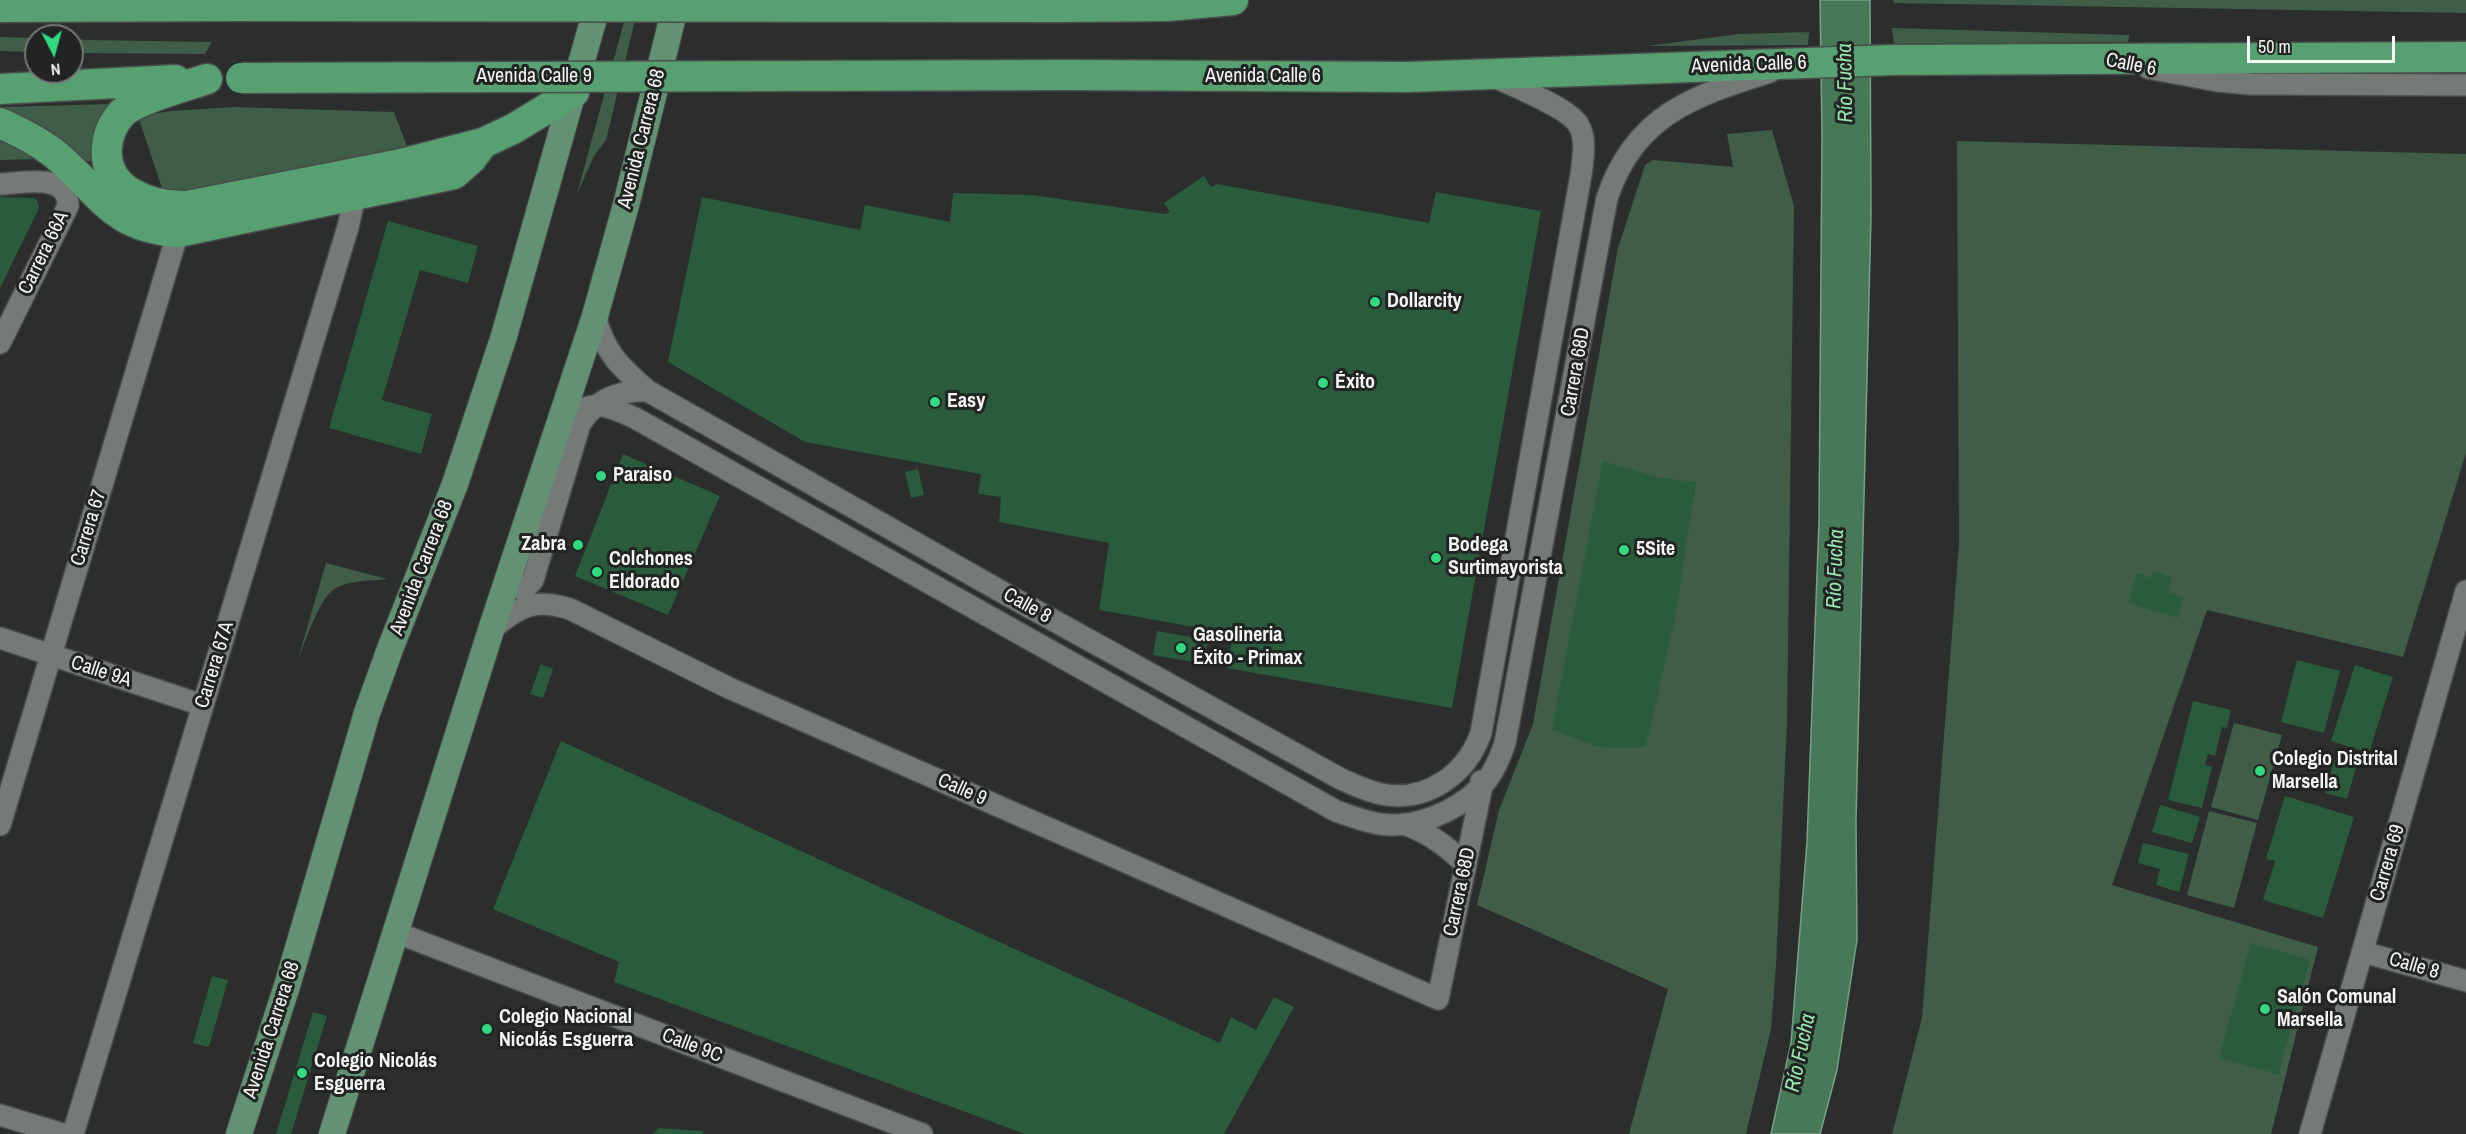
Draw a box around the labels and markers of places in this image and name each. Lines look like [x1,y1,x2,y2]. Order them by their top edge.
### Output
place label: Dollarcity [1387,290,1462,314]
marker: Dollarcity [1368,295,1382,309]
place label: Éxito [1335,371,1375,395]
marker: Éxito [1316,376,1330,390]
place label: Easy [947,390,985,414]
marker: Easy [928,395,942,409]
place label: Paraiso [613,464,672,488]
marker: Paraiso [594,469,608,483]
place label: Zabra [521,533,566,557]
place label: Bodega Surtimayorista [1448,534,1563,581]
marker: Zabra [571,538,585,552]
place label: 5Site [1636,538,1675,562]
marker: 5Site [1617,543,1631,557]
place label: Colchones Eldorado [609,548,693,595]
marker: Bodega Surtimayorista [1429,551,1443,565]
marker: Colchones Eldorado [590,565,604,579]
place label: Gasolineria Éxito - Primax [1193,624,1302,671]
marker: Gasolineria Éxito - Primax [1174,641,1188,655]
place label: Colegio Distrital Marsella [2272,748,2398,795]
marker: Colegio Distrital Marsella [2253,764,2267,778]
place label: Salón Comunal Marsella [2277,986,2396,1033]
marker: Salón Comunal Marsella [2258,1002,2272,1016]
place label: Colegio Nacional Nicolás Esguerra [499,1006,633,1053]
marker: Colegio Nacional Nicolás Esguerra [480,1022,494,1036]
place label: Colegio Nicolás Esguerra [314,1050,437,1097]
marker: Colegio Nicolás Esguerra [295,1066,309,1080]

